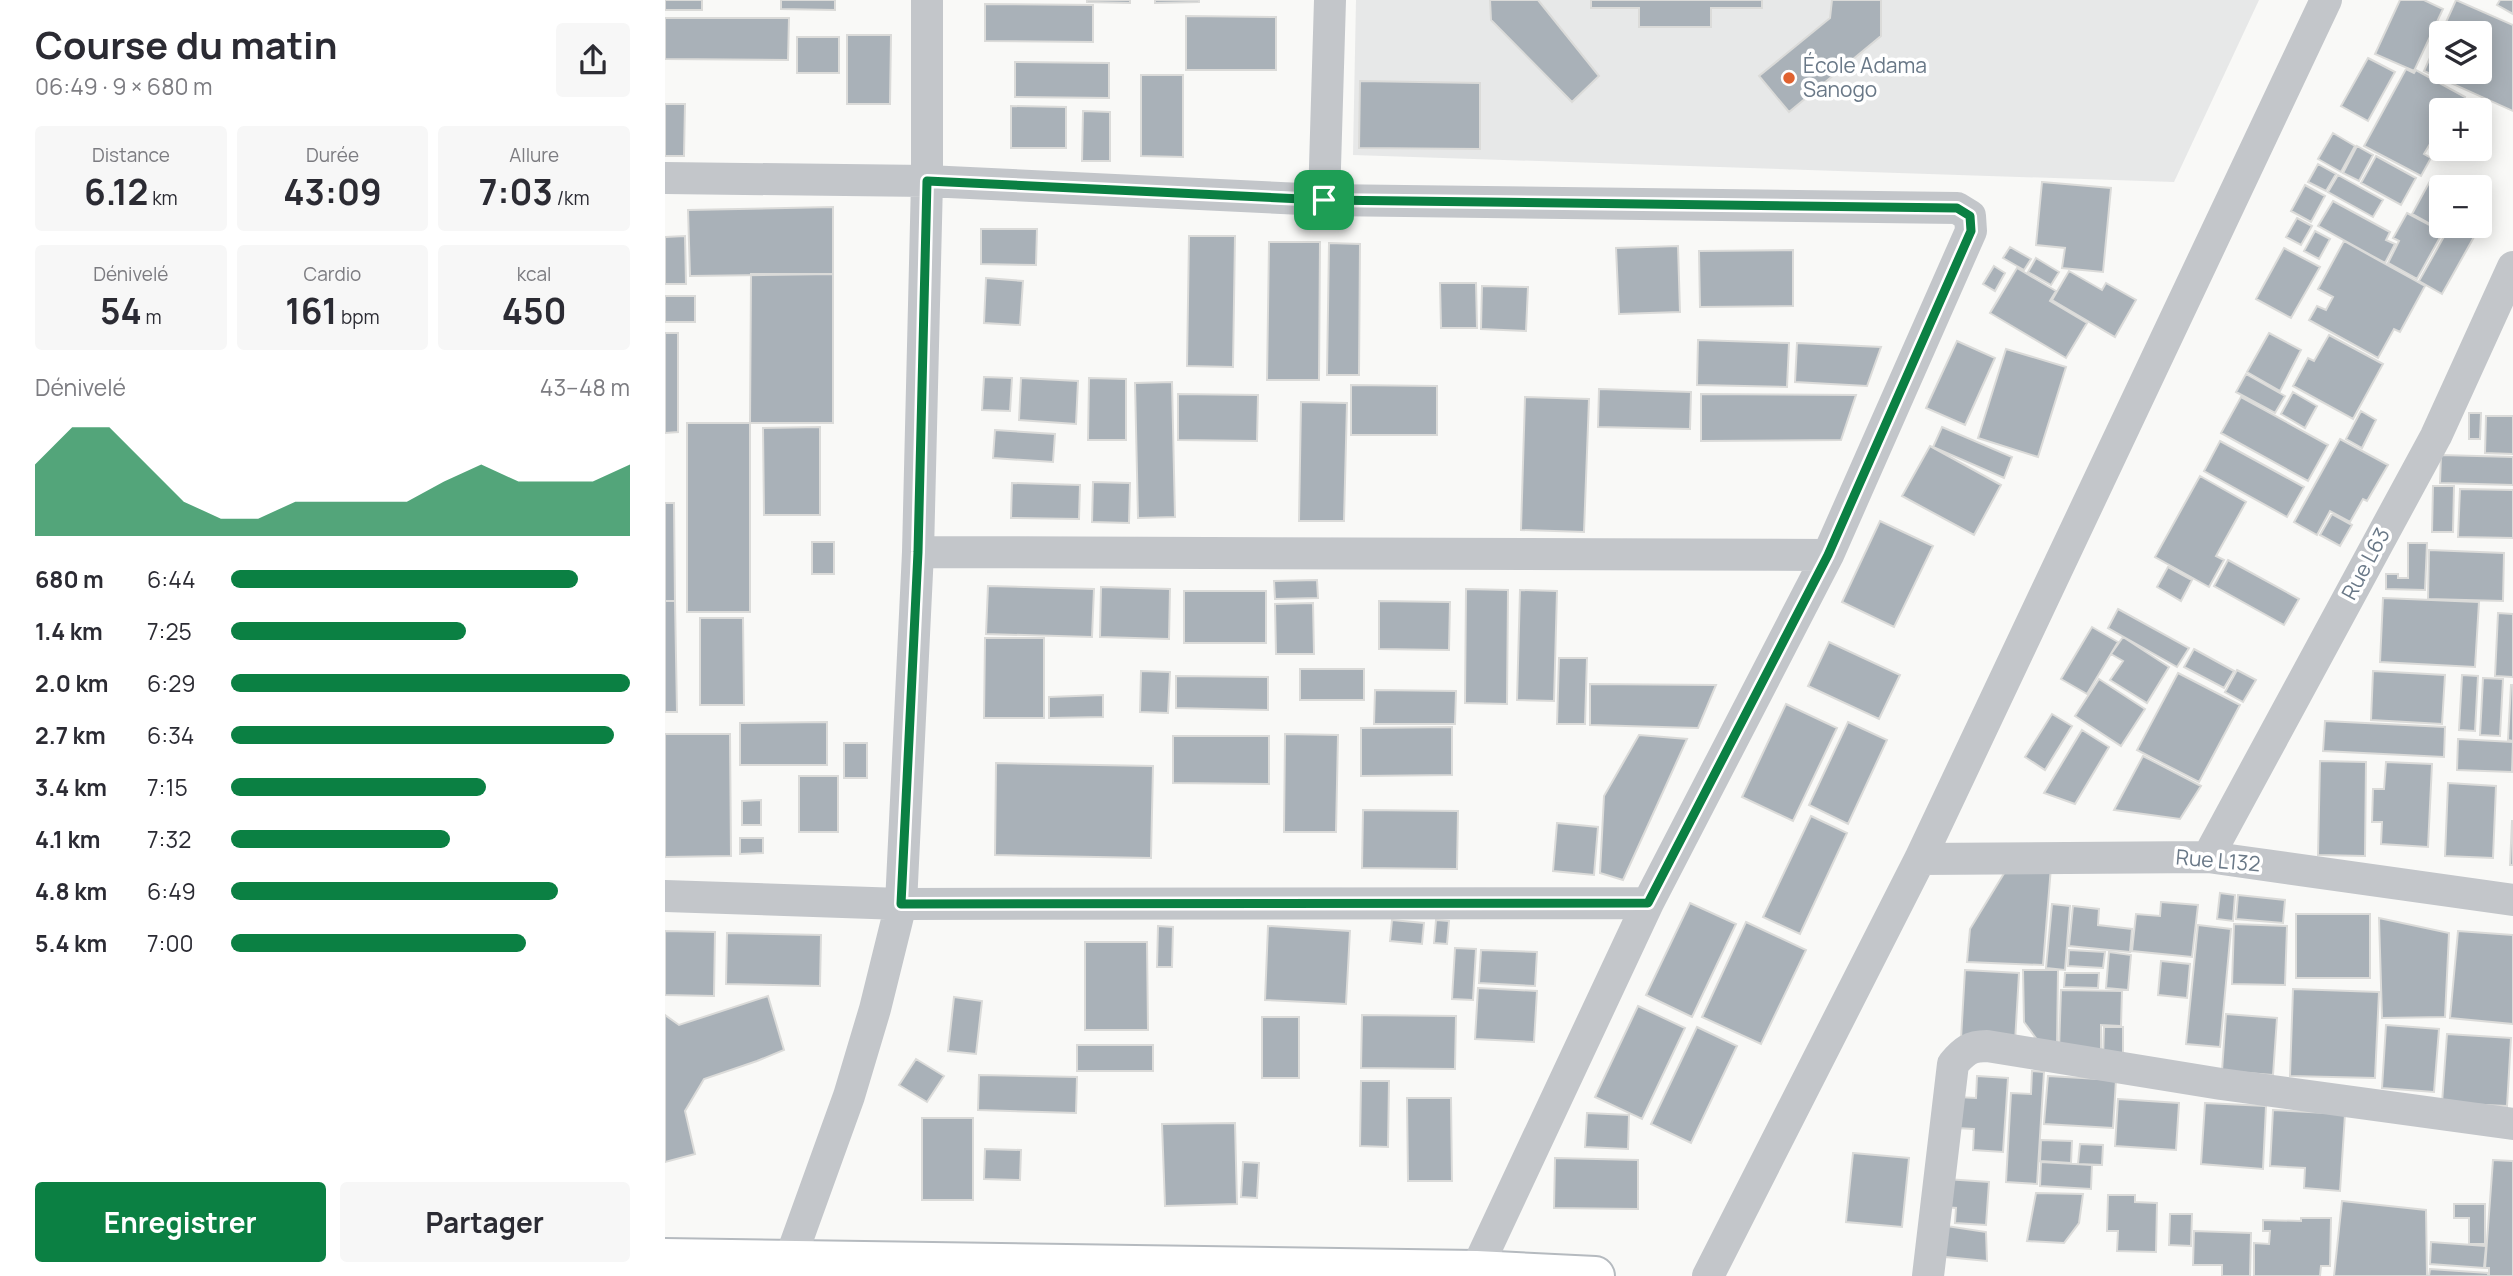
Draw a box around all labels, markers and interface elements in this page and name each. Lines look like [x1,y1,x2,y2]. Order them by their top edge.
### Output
text: Course du matin [35,18,338,70]
map controls [2429,21,2492,238]
button: layers [2429,21,2492,84]
button: share [556,23,630,97]
place label: École Adama Sanogo [1803,51,1927,103]
text: 06:49 · 9 × 680 m [35,70,213,102]
marker: École Adama Sanogo [1781,70,1797,86]
button: + [2429,98,2492,161]
text: Distance [92,142,170,168]
text: Durée [306,142,359,168]
text: Allure [509,142,559,168]
text: 6.12 [84,168,148,216]
text: 43:09 [283,168,382,216]
text: 7:03 [479,168,553,216]
pin [1294,170,1354,230]
button: − [2429,175,2492,238]
icon: arrive [1305,181,1343,219]
text: km [148,185,178,211]
text: /km [553,185,590,211]
text: Dénivelé [93,261,168,287]
text: Cardio [304,261,361,287]
text: kcal [517,261,552,287]
text: 54 [100,287,142,335]
text: 161 [285,287,337,335]
text: 450 [502,287,567,335]
text: m [142,304,162,330]
text: bpm [337,304,380,330]
text: Dénivelé [35,371,126,403]
text: 43–48 m [540,371,630,403]
street label: Rue L63 [2335,523,2396,604]
text: 680 m [35,563,104,595]
text: 6:44 [147,563,196,595]
text: 1.4 km [35,615,103,647]
text: 7:25 [147,615,192,647]
text: 2.0 km [35,667,108,699]
text: 6:29 [147,667,196,699]
text: 2.7 km [35,719,106,751]
text: 6:34 [147,719,194,751]
text: 3.4 km [35,771,107,803]
text: 7:15 [147,771,188,803]
text: 4.1 km [35,823,100,855]
text: 7:32 [147,823,191,855]
street label: Rue L132 [2175,842,2261,878]
text: 4.8 km [35,875,107,907]
text: 6:49 [147,875,196,907]
text: 5.4 km [35,927,107,959]
text: 7:00 [147,927,193,959]
button: Enregistrer [35,1182,326,1262]
button: Partager [340,1182,630,1262]

